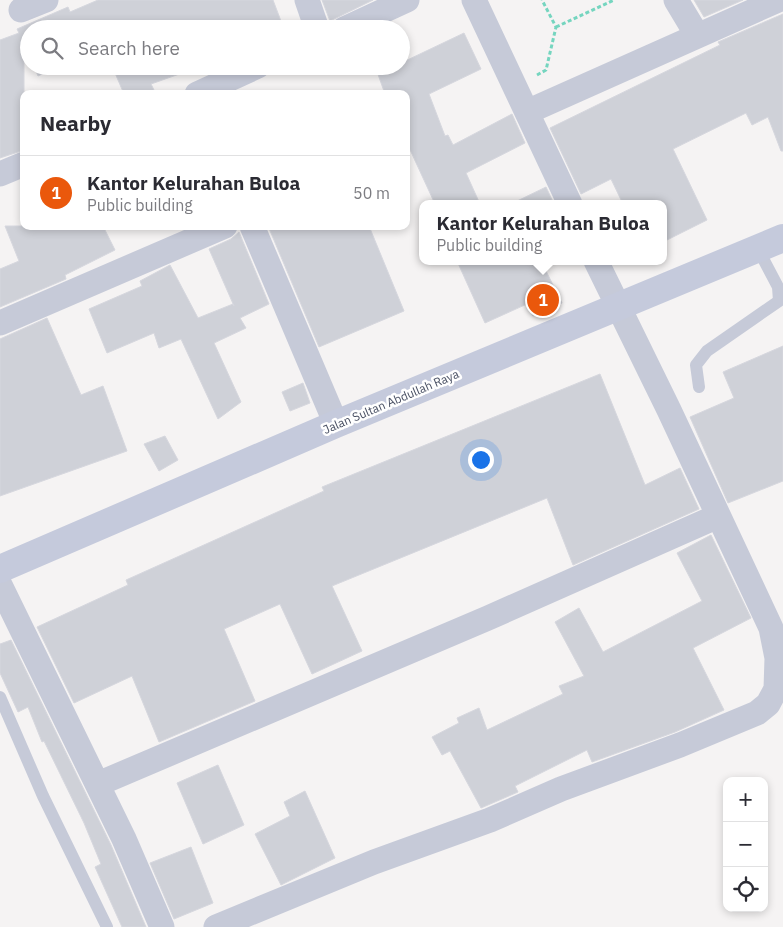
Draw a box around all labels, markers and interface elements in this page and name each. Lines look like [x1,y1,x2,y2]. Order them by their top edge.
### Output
search box [20,20,410,75]
icon: search [38,34,66,62]
text: Search here [78,36,180,60]
text: Nearby [40,109,111,137]
text: Kantor Kelurahan Buloa [87,171,300,195]
text: 1 [51,183,61,203]
text: 50 m [353,183,390,203]
text: Public building [87,195,193,215]
popup [419,200,667,265]
text: Kantor Kelurahan Buloa [436,211,650,235]
text: Public building [436,235,542,255]
pin: 1 [527,281,559,319]
street label: Jalan Sultan Abdullah Raya [321,366,462,437]
your location [468,447,494,473]
map controls [723,777,768,912]
button: + [723,777,768,822]
button: − [723,822,768,867]
button: locate [723,867,768,912]

